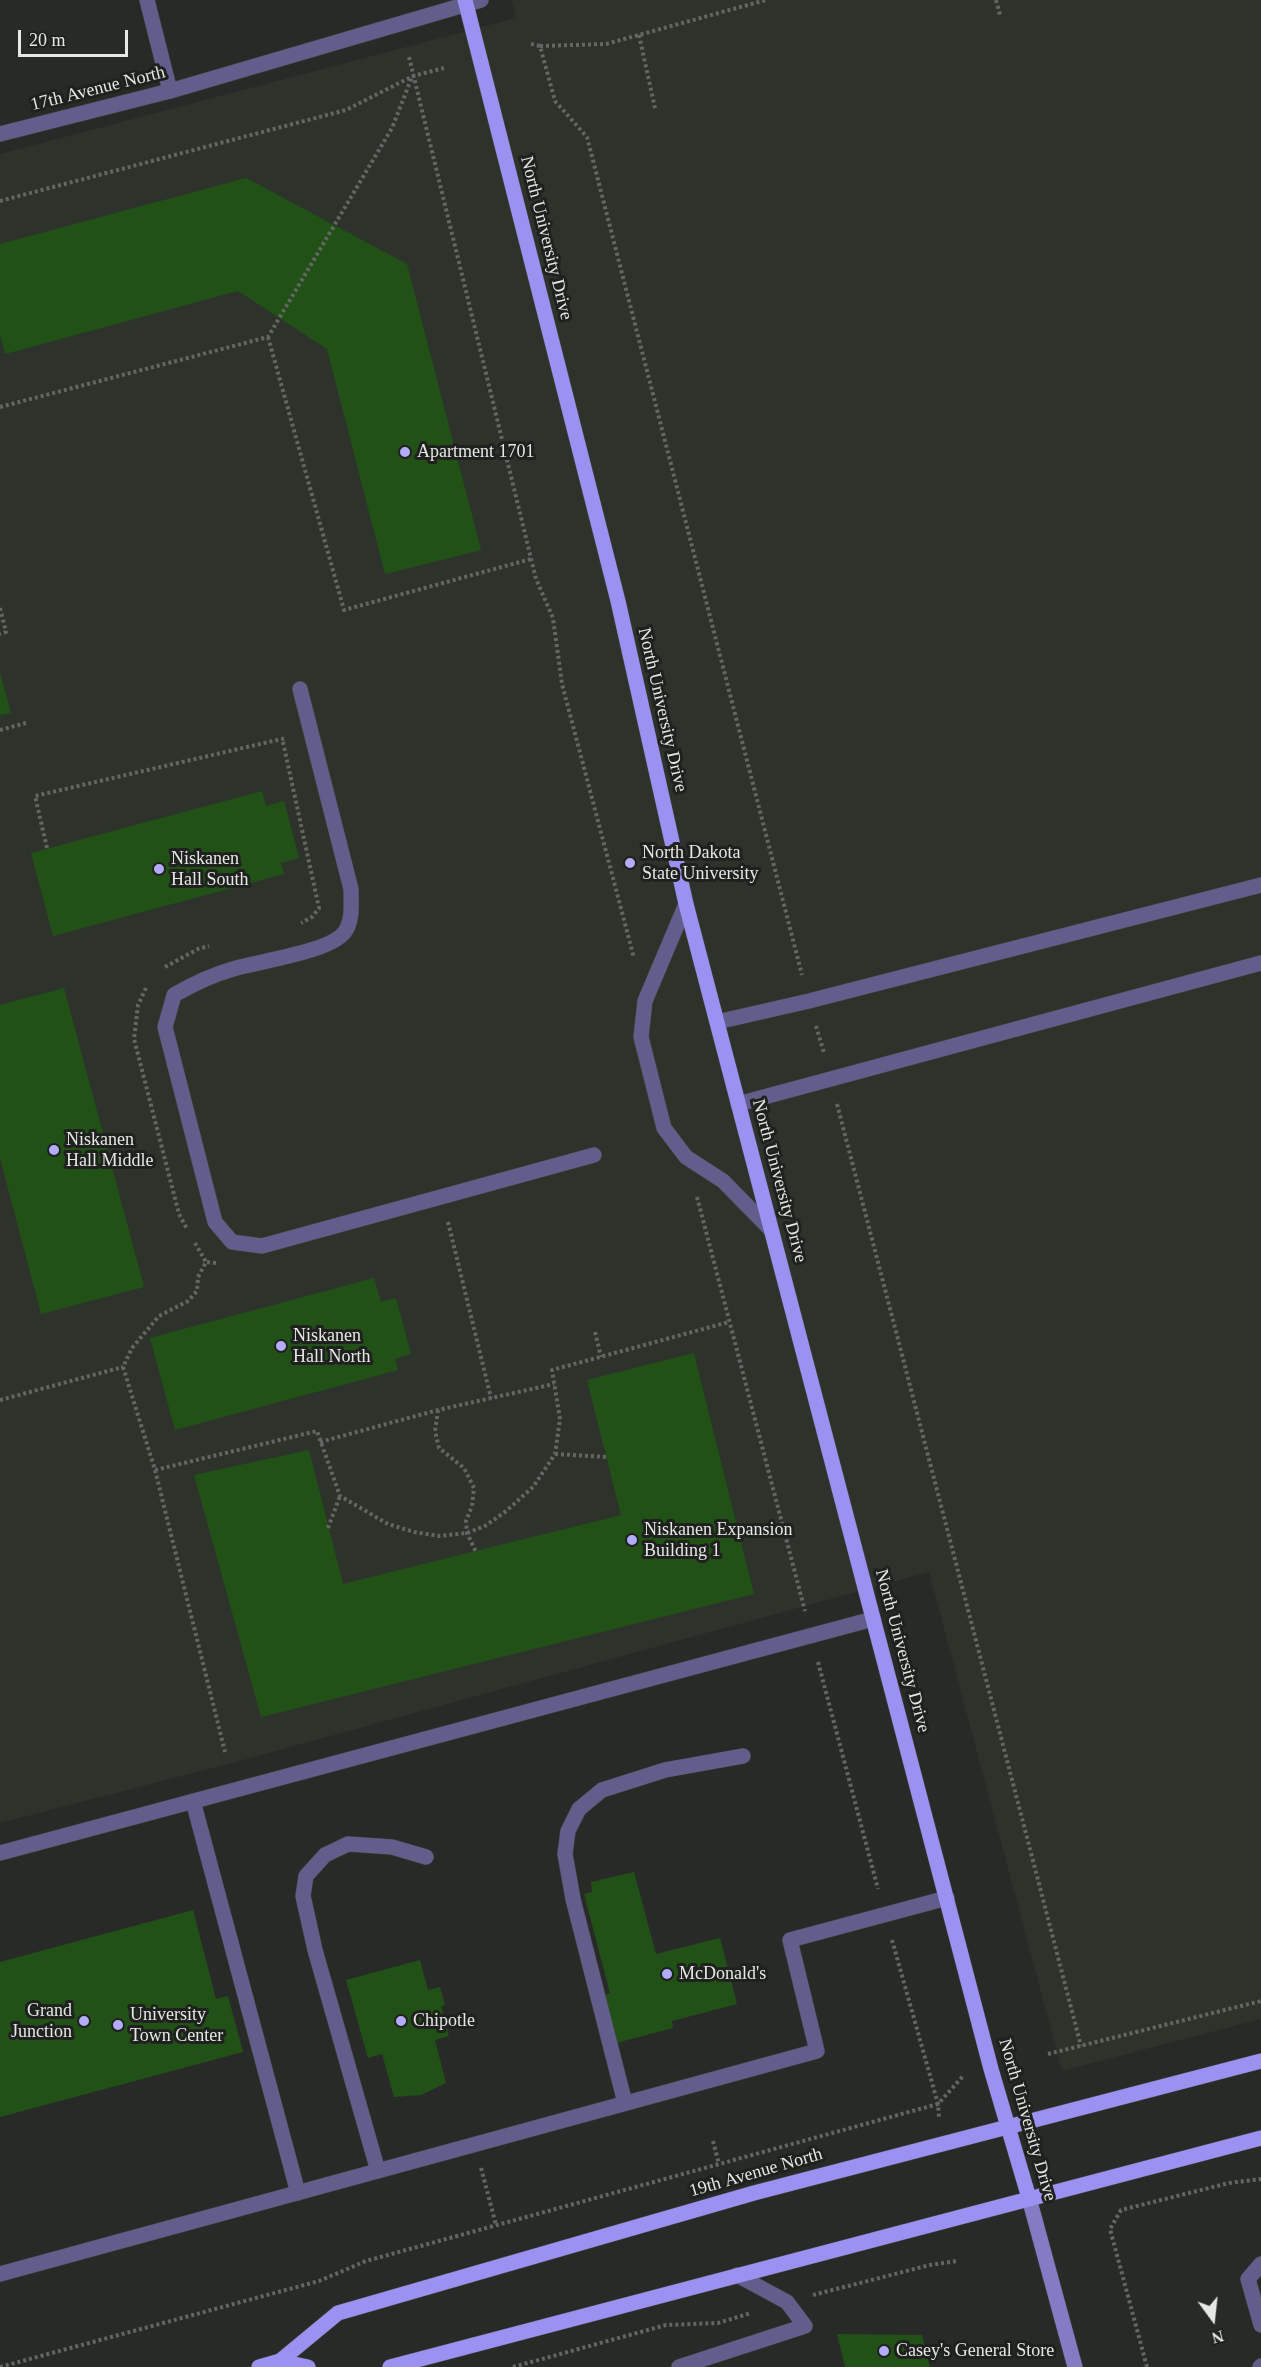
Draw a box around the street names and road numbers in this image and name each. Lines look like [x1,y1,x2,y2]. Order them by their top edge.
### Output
street label: 17th Avenue North [29,62,167,116]
street label: North University Drive [515,154,577,322]
street label: North University Drive [633,626,691,794]
street label: North University Drive [747,1097,811,1265]
street label: North University Drive [870,1567,934,1735]
street label: North University Drive [993,2036,1061,2204]
street label: 19th Avenue North [687,2144,825,2202]

